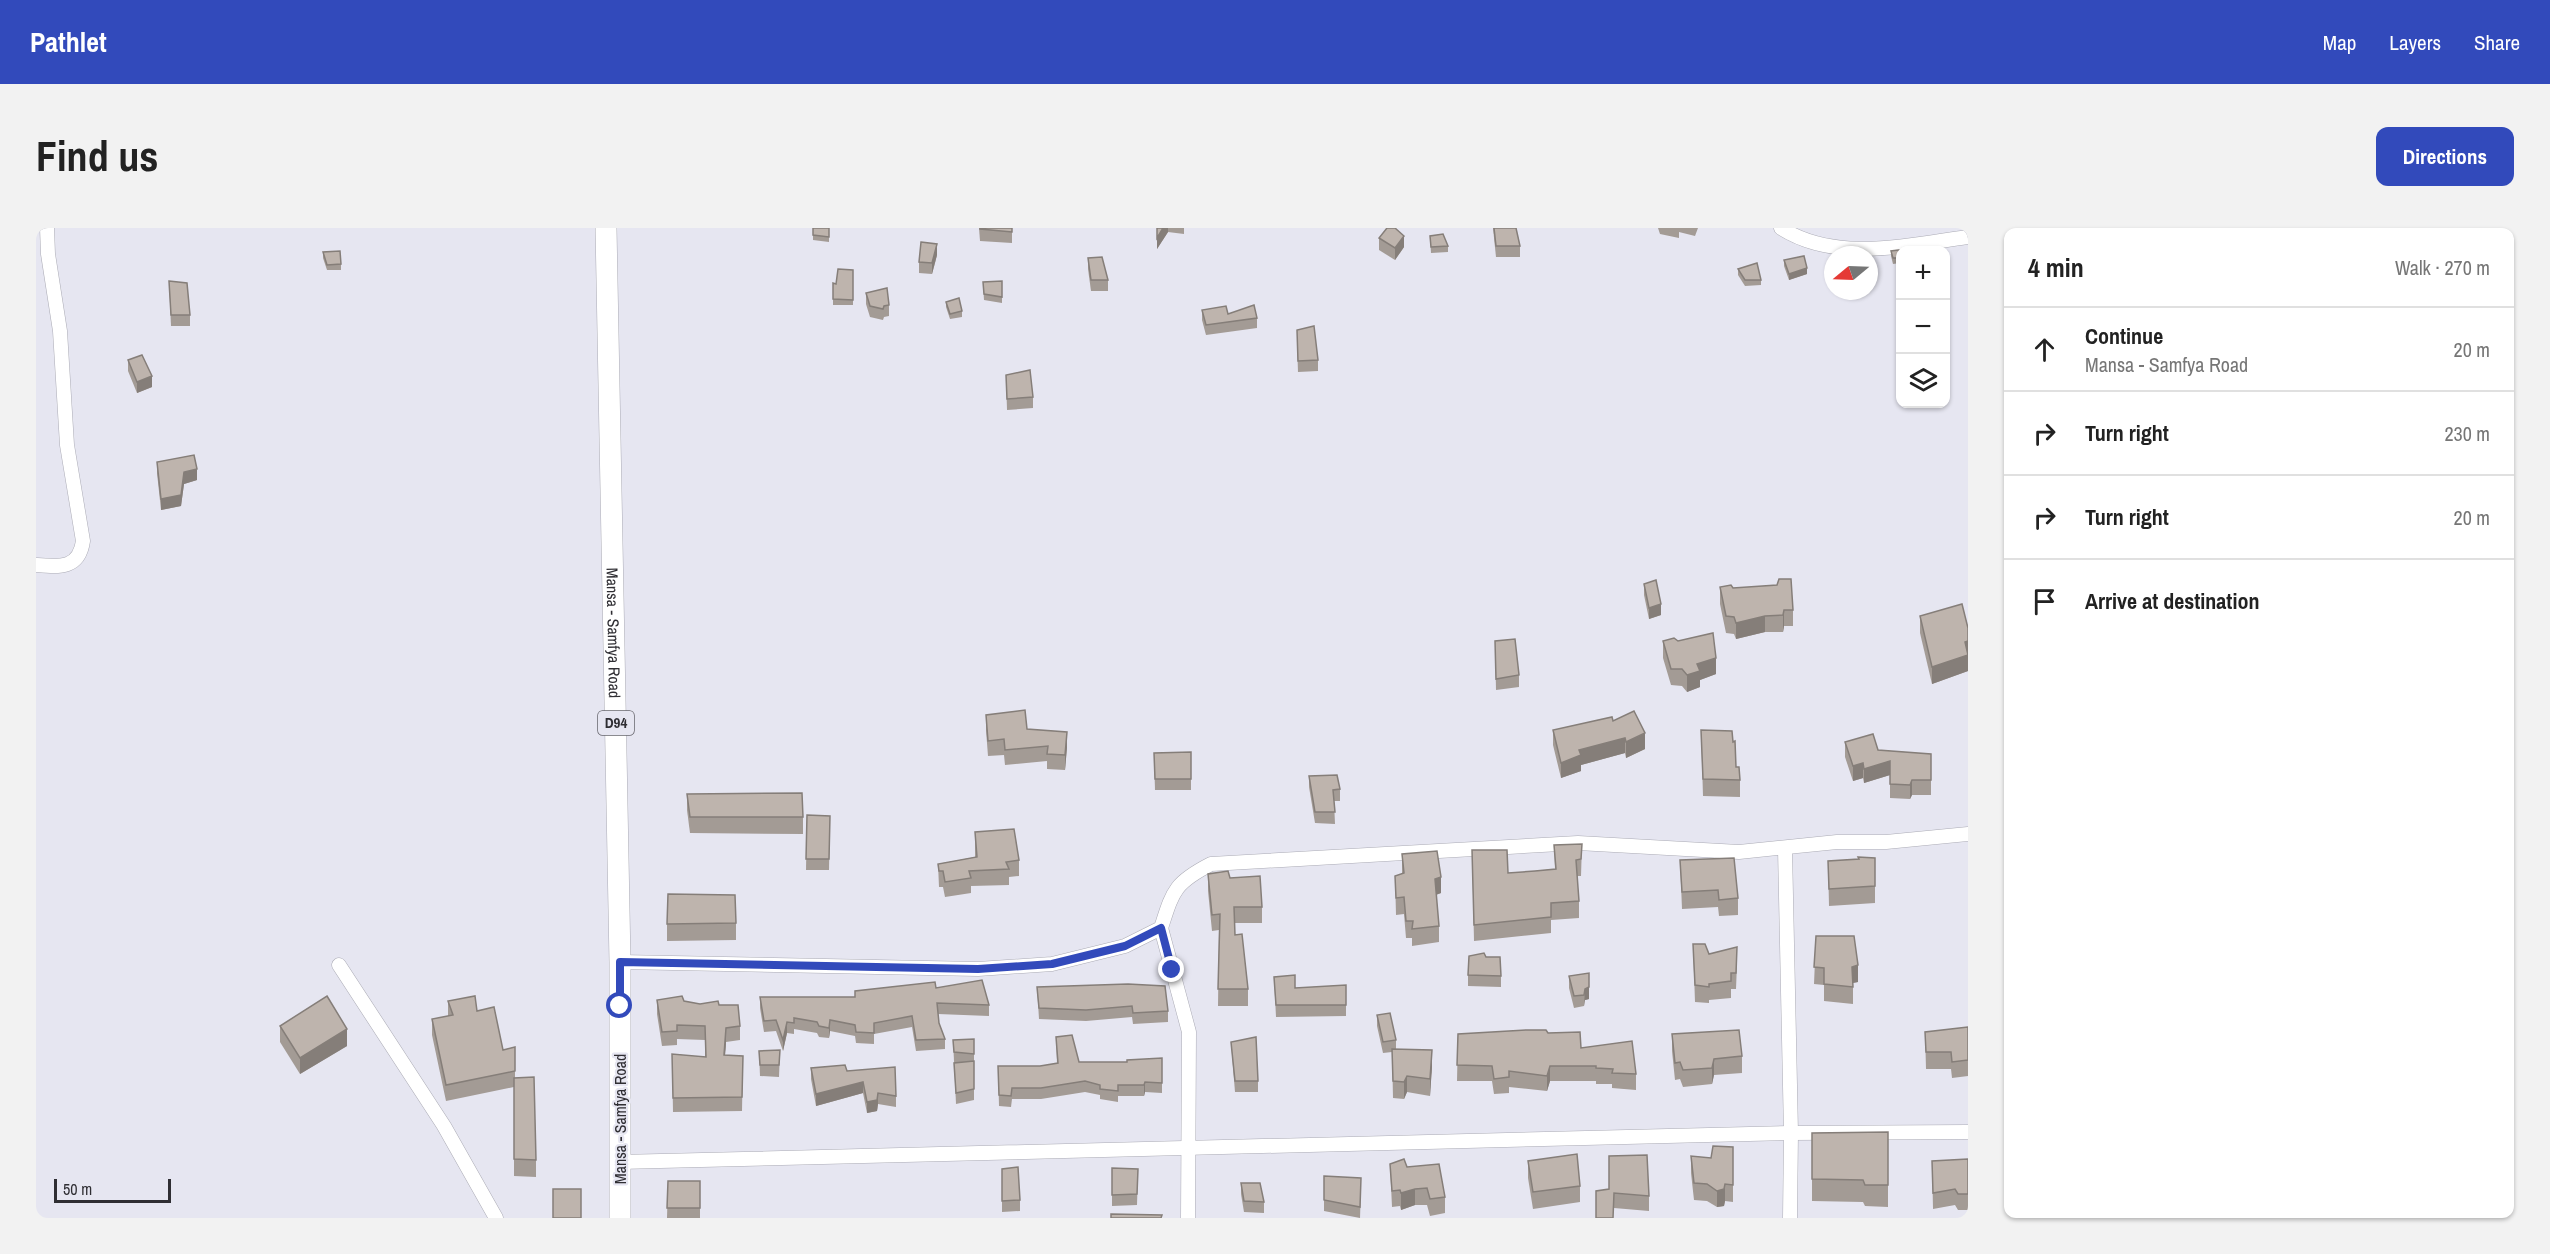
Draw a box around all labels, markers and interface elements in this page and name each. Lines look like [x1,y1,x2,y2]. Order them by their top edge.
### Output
text: Pathlet [30,23,107,61]
text: Map [2323,28,2356,57]
text: Layers [2389,28,2441,57]
text: Share [2474,28,2520,57]
button: Directions [2376,127,2514,186]
text: Find us [36,128,158,184]
north arrow [1824,246,1878,300]
map controls [1896,246,1950,408]
button: + [1896,246,1950,300]
text: 4 min [2028,250,2084,285]
text: Walk · 270 m [2395,254,2490,281]
button: − [1896,300,1950,354]
text: Continue [2085,321,2163,351]
icon: ahead [2028,333,2061,366]
text: 20 m [2454,336,2490,363]
text: Mansa - Samfya Road [2085,351,2248,378]
button: layers [1896,354,1950,408]
icon: right [2028,417,2061,450]
text: Turn right [2085,418,2169,448]
text: 230 m [2444,420,2490,447]
icon: right [2028,501,2061,534]
text: Turn right [2085,502,2169,532]
text: 20 m [2454,504,2490,531]
street label: Mansa - Samfya Road [601,567,626,698]
icon: arrive [2028,585,2061,618]
text: Arrive at destination [2085,586,2259,616]
road number: D94 [598,711,634,735]
route end [1158,956,1184,982]
route start [606,992,632,1018]
street label: Mansa - Samfya Road [609,1054,631,1184]
scale bar [54,1176,171,1204]
text: 50 m [63,1178,92,1200]

